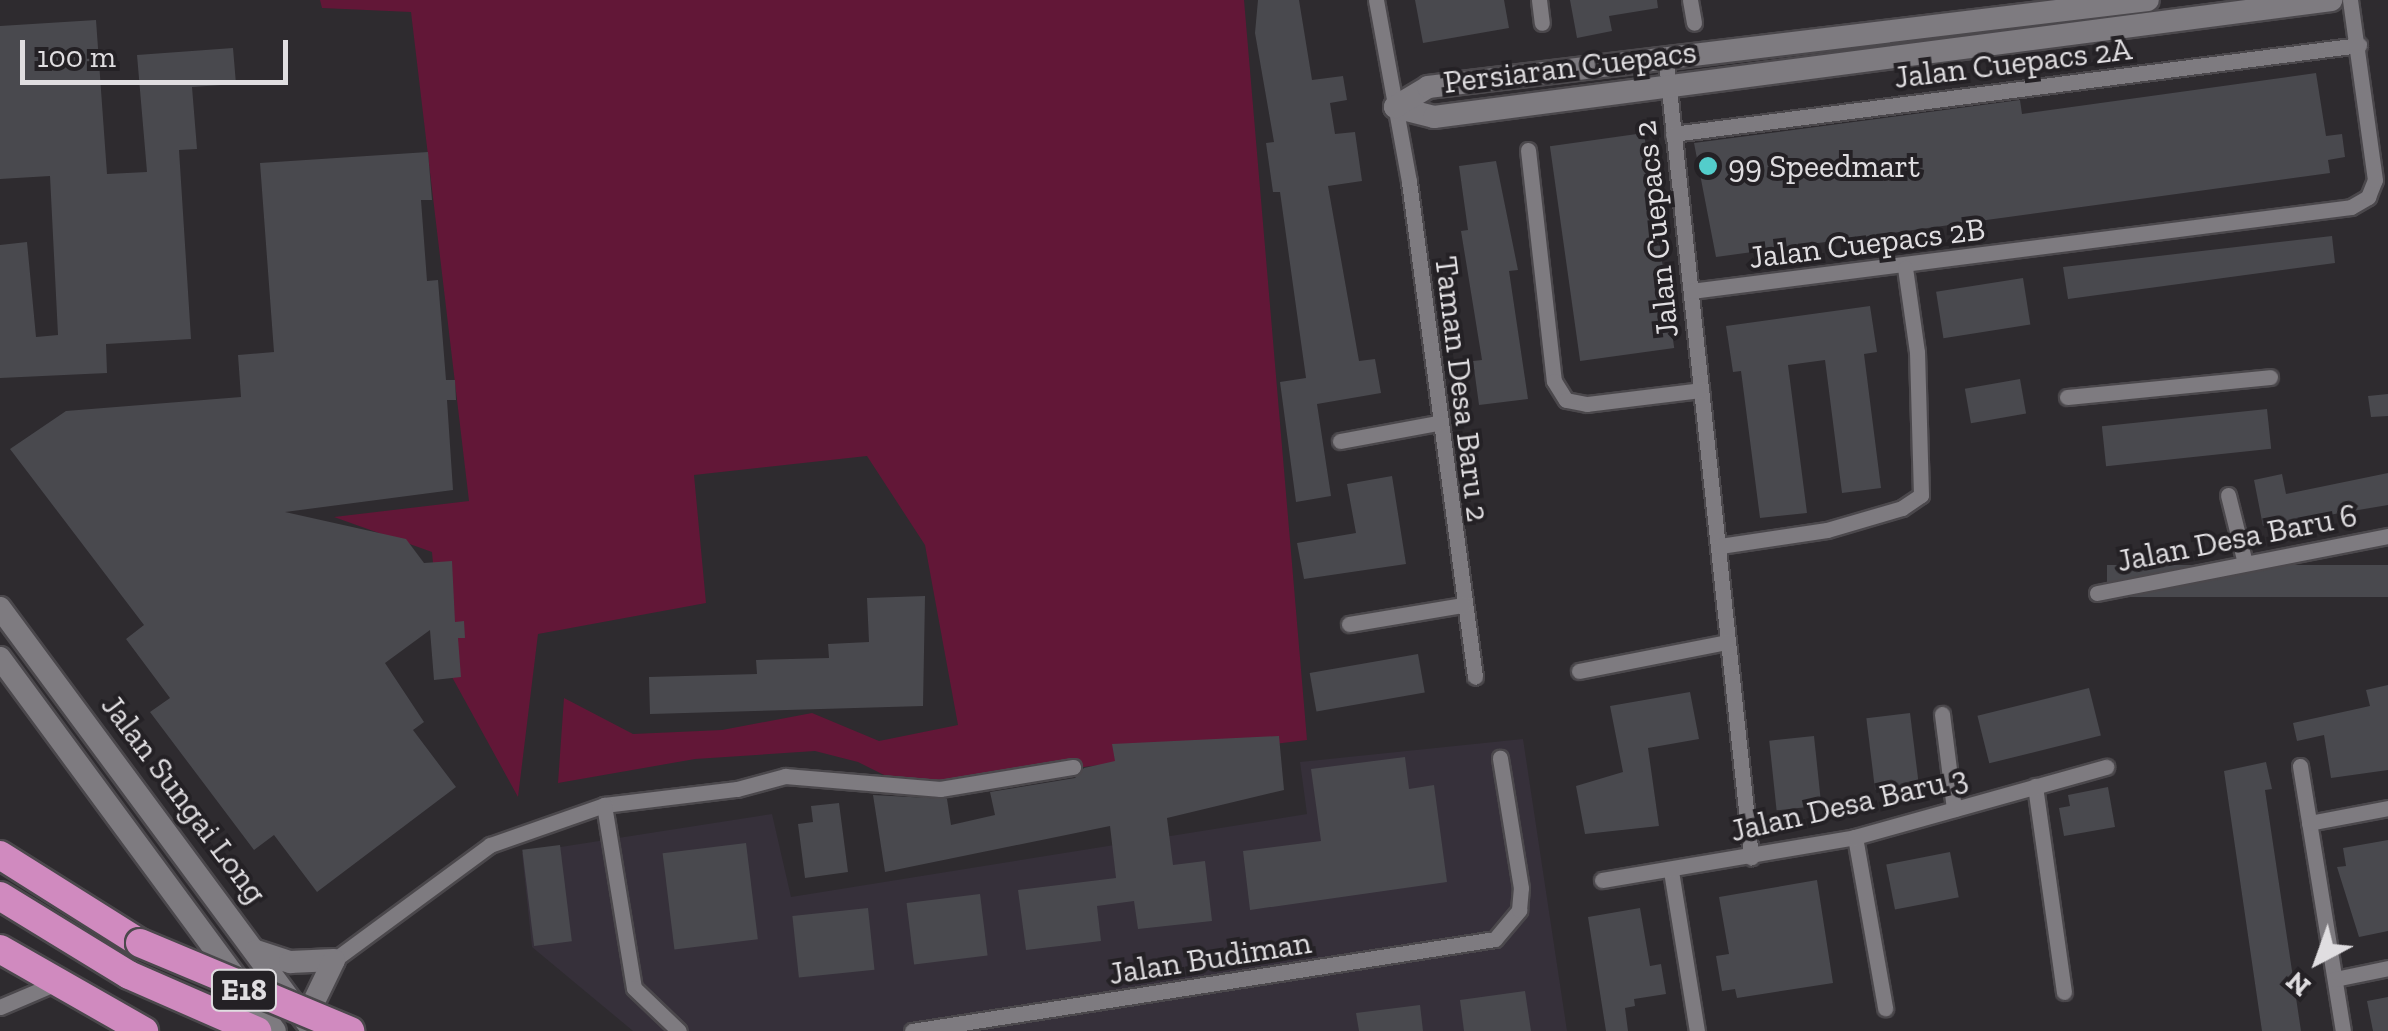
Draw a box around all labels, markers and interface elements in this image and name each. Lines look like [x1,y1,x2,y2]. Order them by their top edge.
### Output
scale bar [25,20,292,82]
street label: Jalan Cuepacs 2A [1892,29,2134,97]
street label: Persiaran Cuepacs [1441,32,1699,102]
text: 100 m [37,39,116,75]
street label: Jalan Cuepacs 2 [1626,119,1686,339]
place label: 99 Speedmart [1728,147,1920,185]
marker: 99 Speedmart [1697,155,1719,177]
street label: Jalan Cuepacs 2B [1747,209,1987,277]
street label: Taman Desa Baru 2 [1427,254,1497,524]
street label: Jalan Desa Baru 6 [2114,496,2360,580]
street label: Jalan Sungai Long [93,687,275,911]
street label: Jalan Desa Baru 3 [1727,758,1971,850]
north arrow [2268,911,2368,1011]
street label: Jalan Budiman [1106,923,1314,993]
road number: E18 [209,965,279,1015]
text: N [2279,965,2317,1003]

